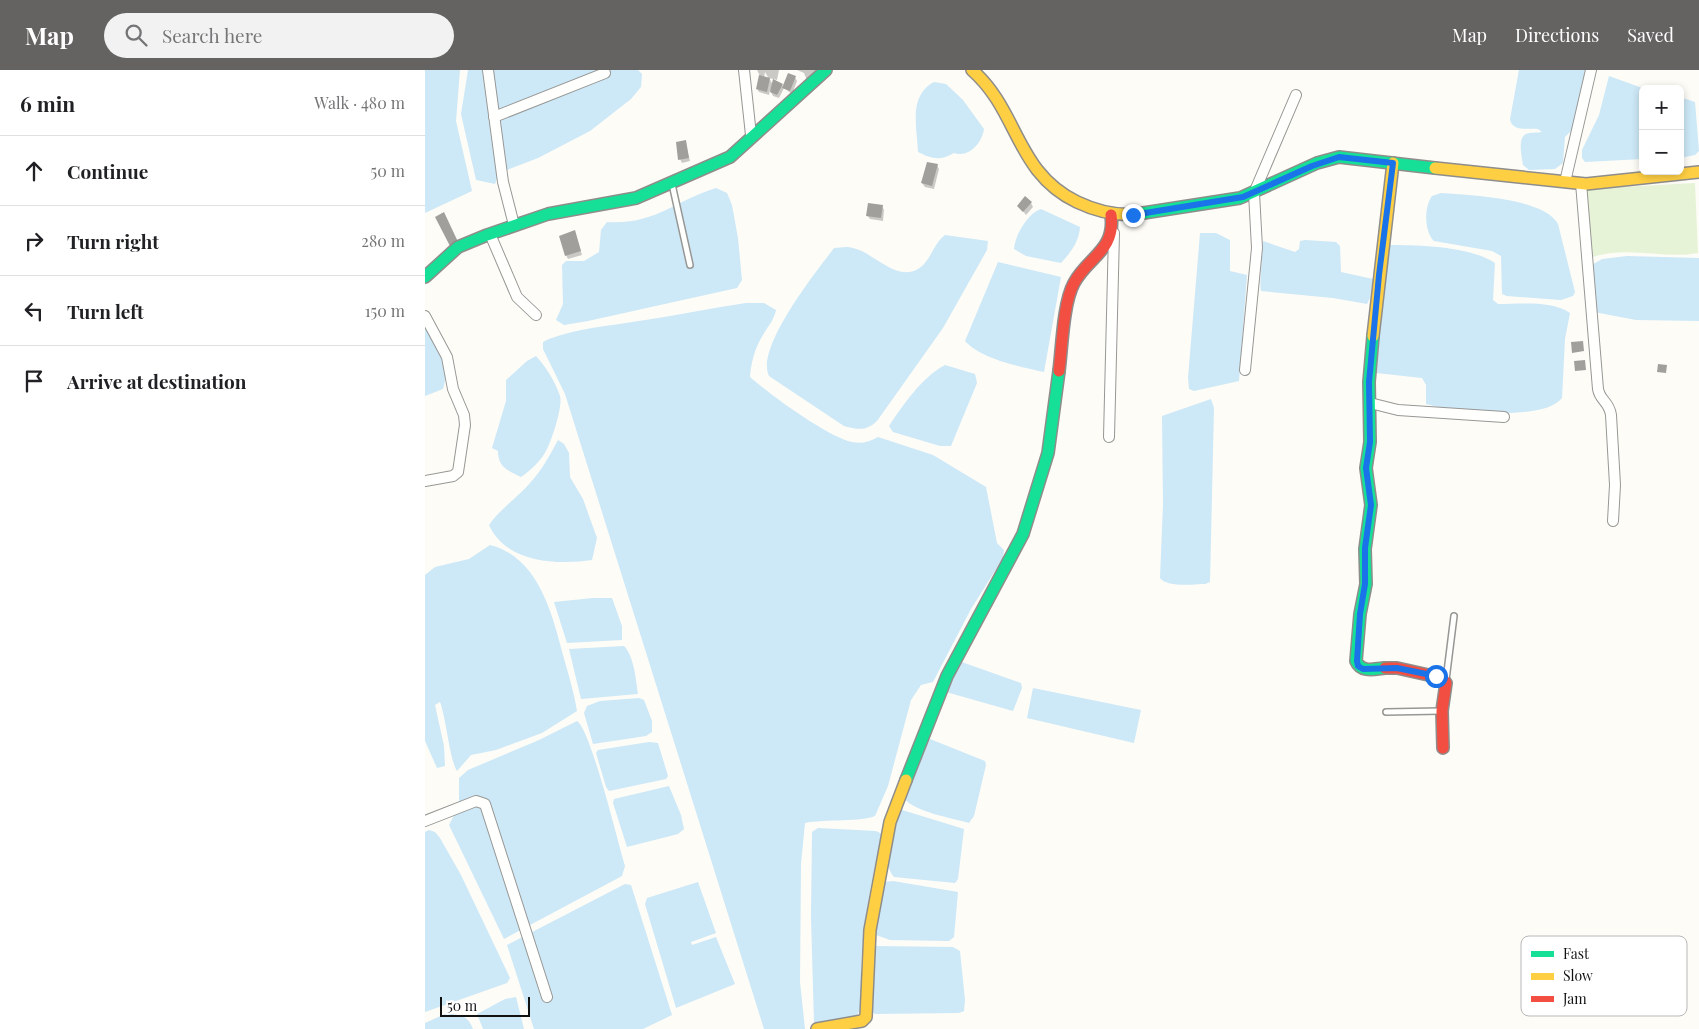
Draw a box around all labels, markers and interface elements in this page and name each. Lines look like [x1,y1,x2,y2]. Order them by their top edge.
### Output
search box [104,13,454,58]
text: Map [25,19,74,51]
icon: search [122,21,150,49]
text: Search here [162,22,262,48]
text: Map [1452,23,1487,47]
text: Directions [1515,23,1599,47]
text: Saved [1627,23,1674,47]
map controls [1639,85,1684,175]
button: + [1639,85,1684,130]
text: 6 min [20,89,75,117]
text: Walk · 480 m [314,92,405,113]
button: − [1639,130,1684,175]
icon: ahead [20,157,48,185]
text: Continue [67,158,148,184]
text: 50 m [371,160,405,181]
route end [1122,204,1145,227]
icon: right [20,227,48,255]
text: Turn right [67,228,159,254]
text: 280 m [361,230,405,251]
icon: left [20,297,48,325]
text: Turn left [67,298,144,324]
text: 150 m [365,300,405,321]
icon: arrive [20,367,48,395]
text: Arrive at destination [67,368,247,394]
route start [1425,665,1448,688]
legend [1521,936,1687,1016]
text: Fast [1563,944,1590,963]
text: Slow [1563,966,1593,985]
text: Jam [1562,989,1587,1008]
scale bar [440,994,530,1017]
text: 50 m [447,996,477,1015]

